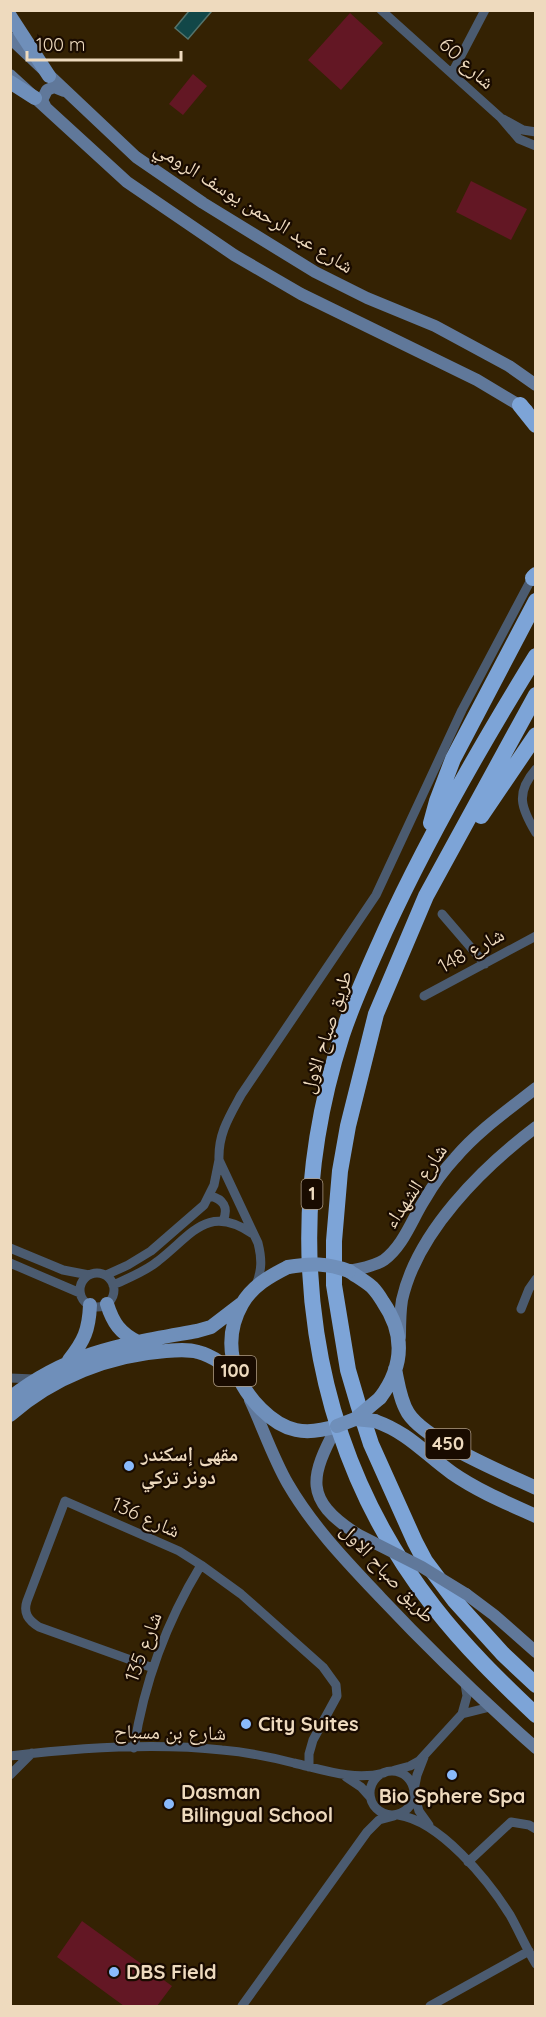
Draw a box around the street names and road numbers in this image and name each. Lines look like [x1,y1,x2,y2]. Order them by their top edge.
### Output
street label: شارع 60 [434,31,500,95]
street label: شارع عبد الرحمن يوسف الرومي [148,135,358,282]
street label: شارع 148 [433,921,509,979]
street label: طريق صباح الاول [294,967,358,1097]
street label: شارع الشهداء [377,1139,453,1233]
road number: 1 [302,1179,322,1209]
road number: 100 [214,1356,256,1386]
road number: 450 [426,1429,470,1459]
street label: شارع 136 [108,1490,184,1544]
street label: طريق صباح الاول [335,1517,441,1629]
street label: شارع 135 [118,1609,168,1685]
street label: شارع بن مسباح [114,1718,226,1746]

